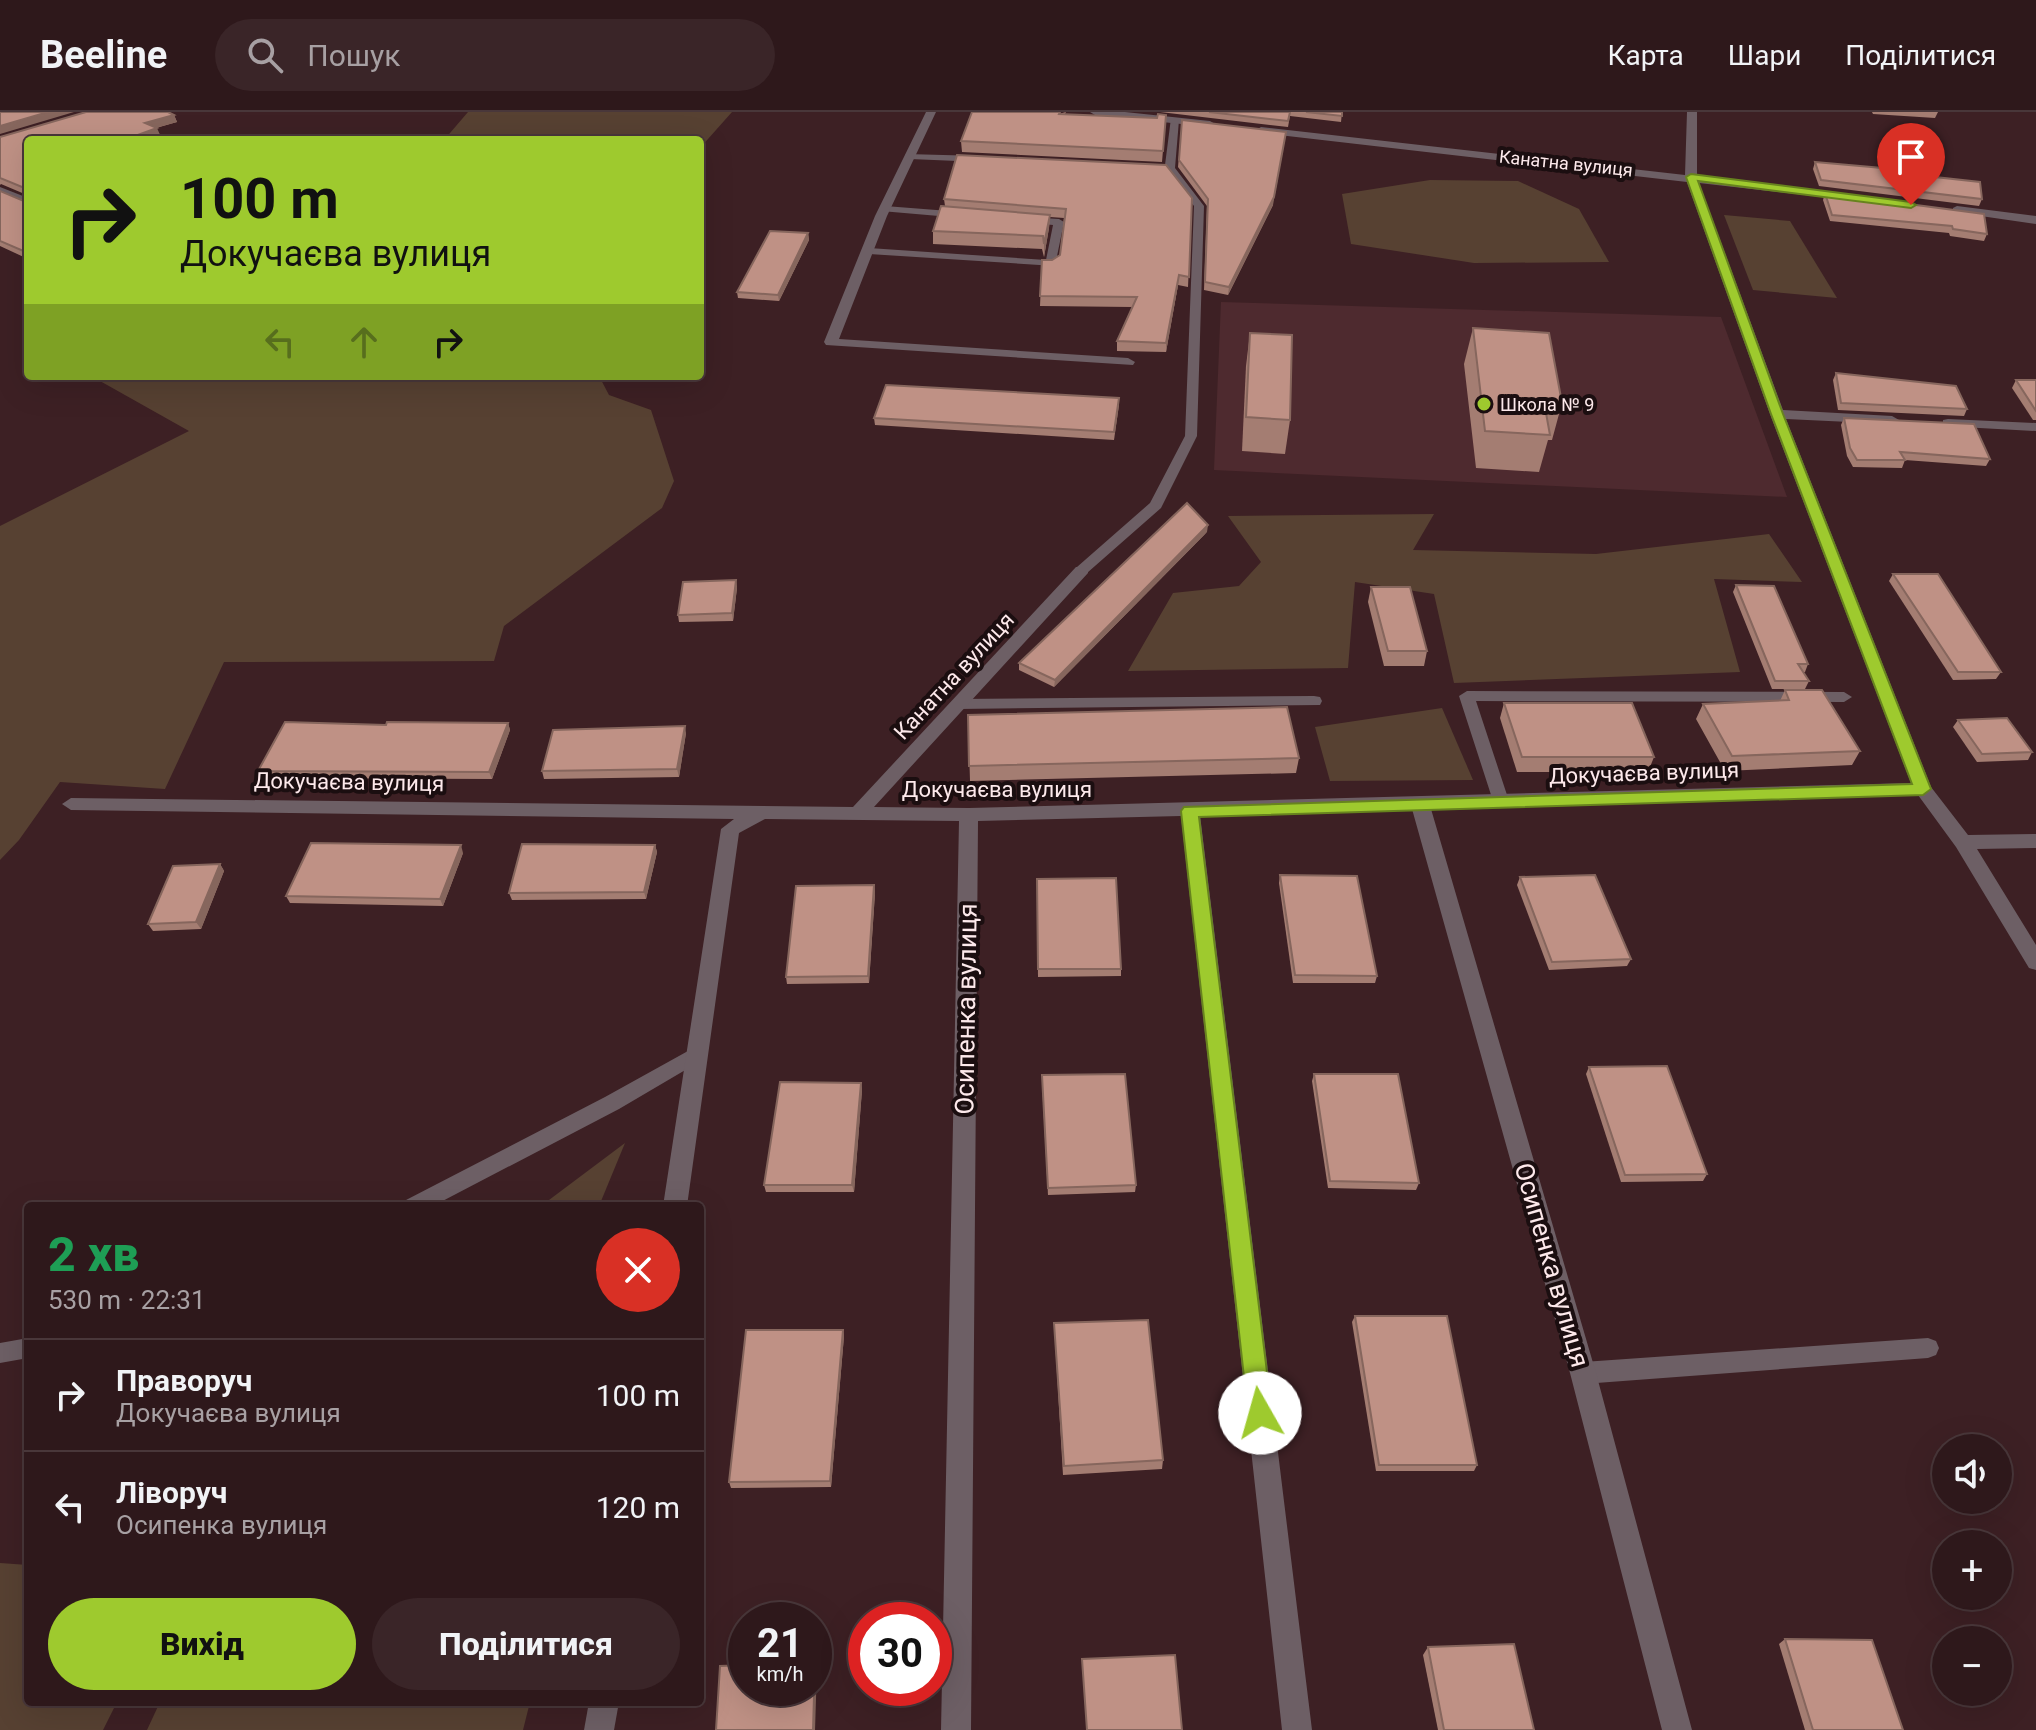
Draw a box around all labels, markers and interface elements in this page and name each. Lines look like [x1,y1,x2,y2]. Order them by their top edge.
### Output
search box [215,19,775,91]
text: Beeline [40,33,167,77]
icon: search [243,33,287,77]
text: Пошук [307,38,400,73]
text: Карта [1608,39,1684,72]
text: Шари [1728,39,1801,72]
text: Поділитися [1845,39,1996,72]
pin [1877,123,1945,205]
icon: arrive [1889,135,1933,179]
street label: Канатна вулиця [1498,146,1634,180]
text: 100 m [180,166,339,232]
icon: right [48,168,152,272]
text: Докучаєва вулиця [180,233,491,275]
icon: left [258,320,302,364]
icon: ahead [342,320,386,364]
icon: right [426,320,470,364]
place label: Школа № 9 [1500,394,1594,415]
marker: Школа № 9 [1475,395,1493,413]
street label: Канатна вулиця [889,607,1019,745]
street label: Докучаєва вулиця [1548,757,1740,789]
street label: Докучаєва вулиця [254,768,444,796]
street label: Докучаєва вулиця [902,777,1092,802]
street label: Осипенка вулиця [949,903,983,1115]
street label: Осипенка вулиця [1508,1159,1596,1371]
text: 2 хв [48,1226,139,1283]
button: close [596,1228,680,1312]
text: 530 m · 22:31 [48,1285,206,1315]
text: Праворуч [116,1363,252,1398]
position arrow [1218,1371,1302,1455]
icon: right [48,1373,92,1417]
text: 100 m [596,1378,680,1413]
text: Докучаєва вулиця [116,1398,341,1428]
map controls [1932,1434,2012,1706]
button: sound [1932,1434,2012,1514]
text: Ліворуч [116,1475,227,1510]
icon: left [48,1485,92,1529]
text: 120 m [596,1490,680,1525]
text: Осипенка вулиця [116,1510,327,1540]
button: + [1932,1530,2012,1610]
button: Вихід [48,1598,356,1690]
button: Поділитися [372,1598,680,1690]
speed limit sign: 30 [848,1602,952,1706]
text: 21 [757,1620,803,1667]
button: − [1932,1626,2012,1706]
text: km/h [757,1662,803,1686]

